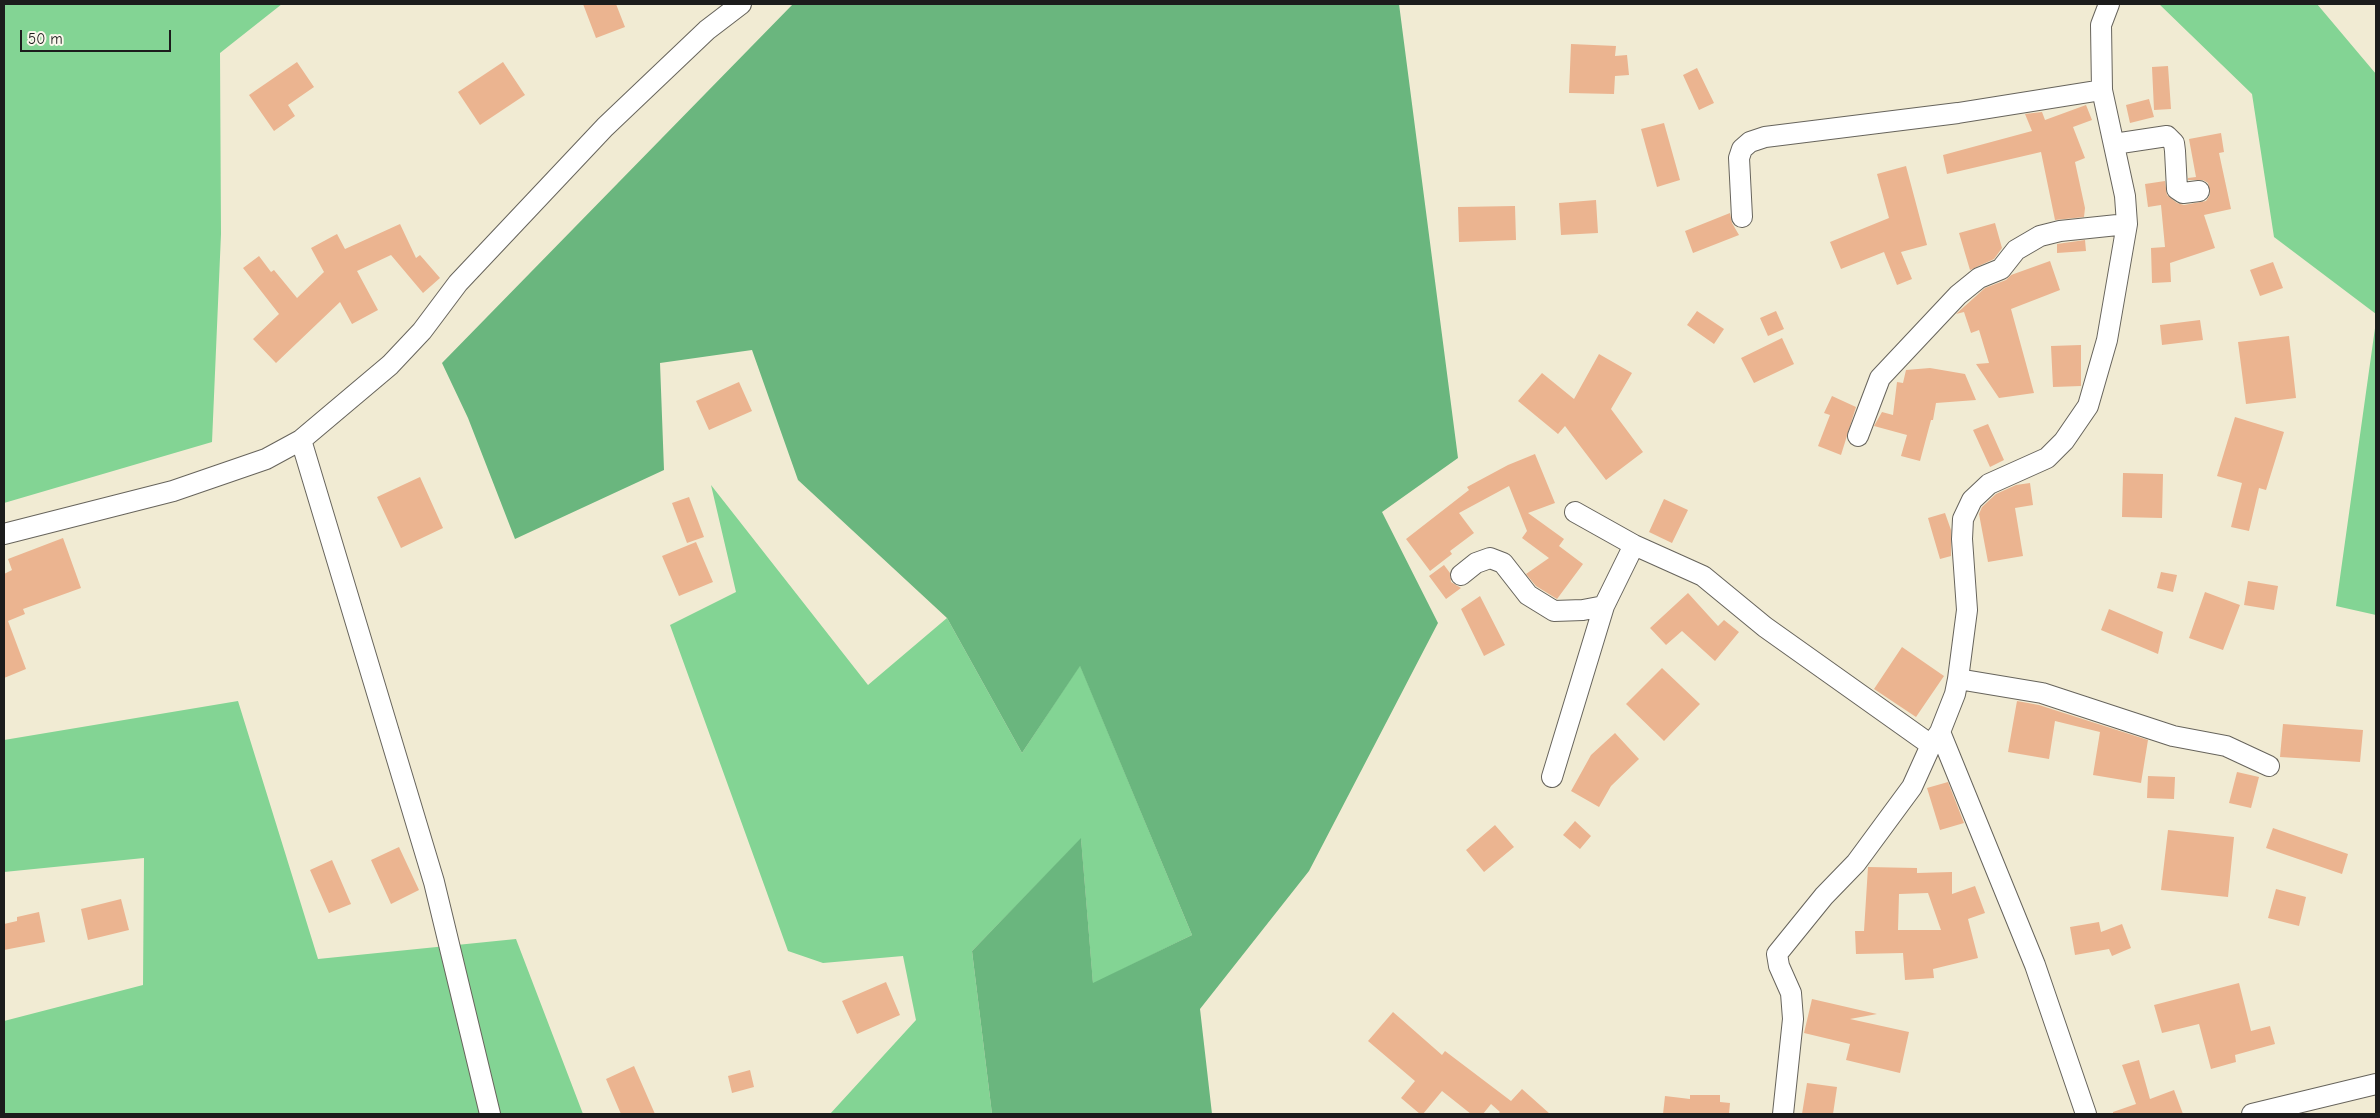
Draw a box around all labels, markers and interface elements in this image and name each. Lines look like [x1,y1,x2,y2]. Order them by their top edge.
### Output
scale bar [22,20,174,52]
text: 50 m [28,30,63,48]

